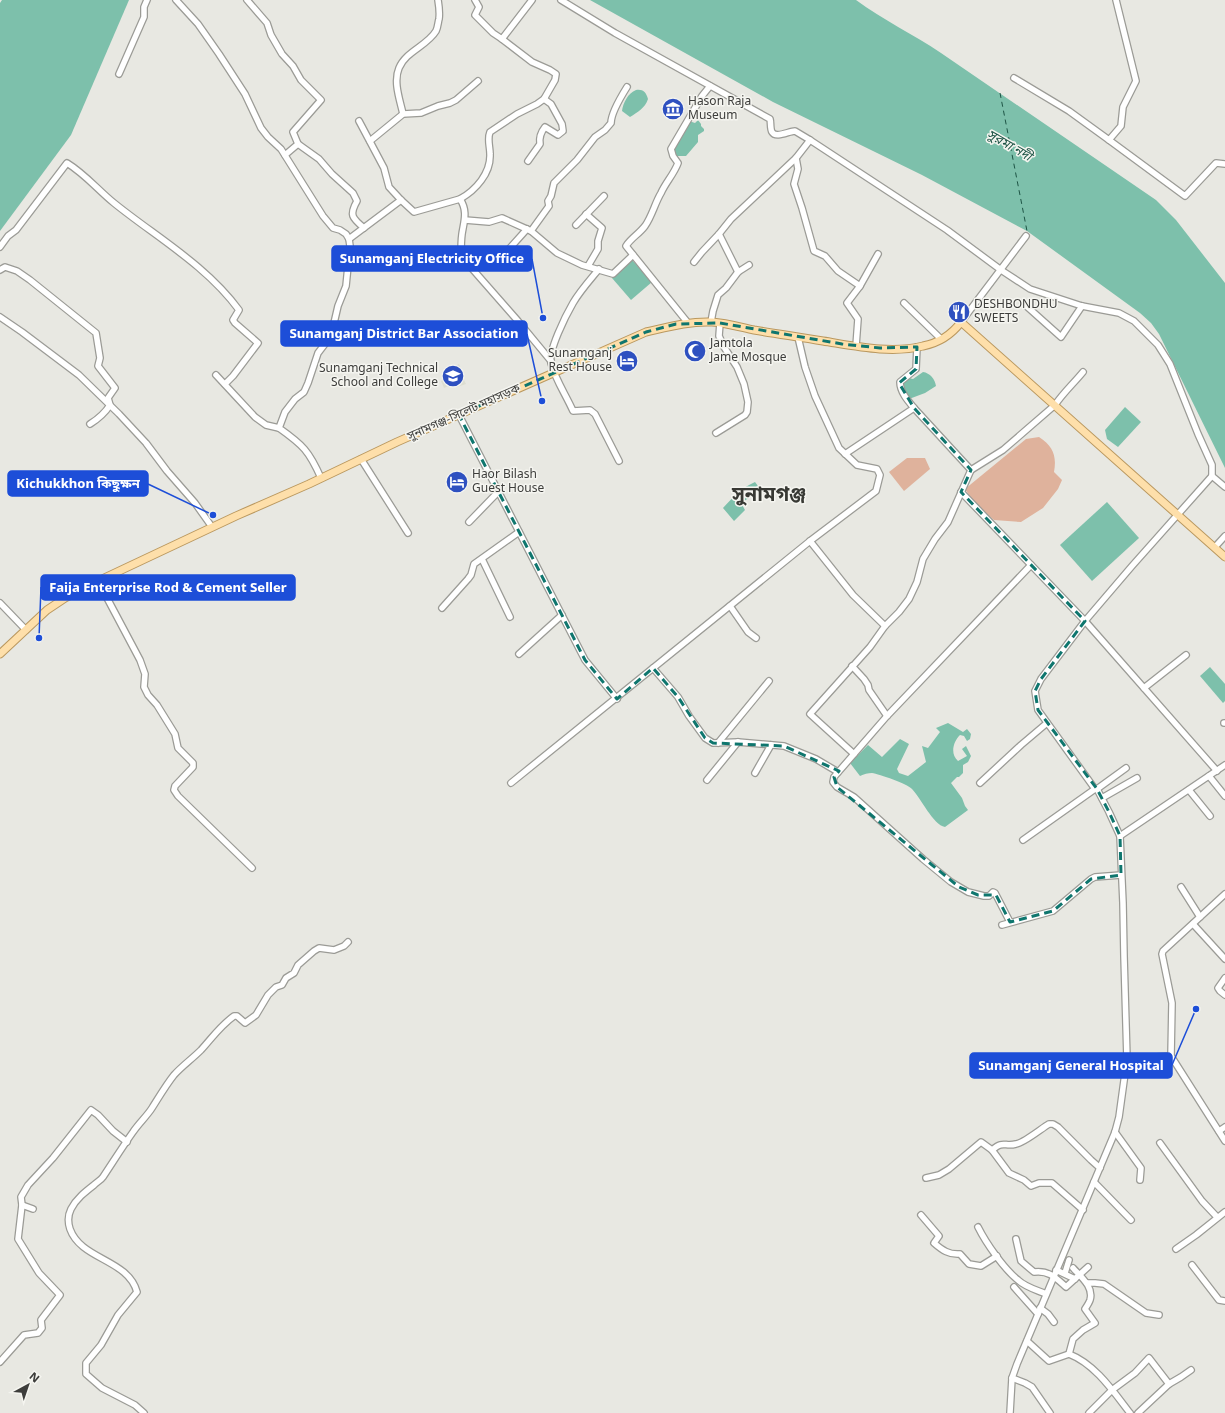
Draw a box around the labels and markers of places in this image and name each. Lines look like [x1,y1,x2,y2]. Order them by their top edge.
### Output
place label: Hason Raja Museum [688,94,751,124]
museum icon: Hason Raja Museum [660,96,686,122]
callout: Sunamganj Electricity Office [332,246,532,271]
place label: DESHBONDHU SWEETS [974,297,1058,327]
restaurant icon: DESHBONDHU SWEETS [946,299,972,325]
callout: Sunamganj District Bar Association [281,321,527,346]
place label: Jamtola Jame Mosque [709,336,787,366]
mosque icon: Jamtola Jame Mosque [682,338,708,364]
place label: Sunamganj Rest House [548,346,612,376]
hotel icon: Sunamganj Rest House [614,348,640,374]
place label: Sunamganj Technical School and College [319,361,438,391]
school or university icon: Sunamganj Technical School and College [440,363,466,389]
place label: Haor Bilash Guest House [472,467,544,497]
hotel icon: Haor Bilash Guest House [444,469,470,495]
callout: Kichukkhon কিছুক্ষন [8,471,148,496]
callout: Faija Enterprise Rod & Cement Seller [41,575,295,600]
callout: Sunamganj General Hospital [970,1053,1172,1078]

